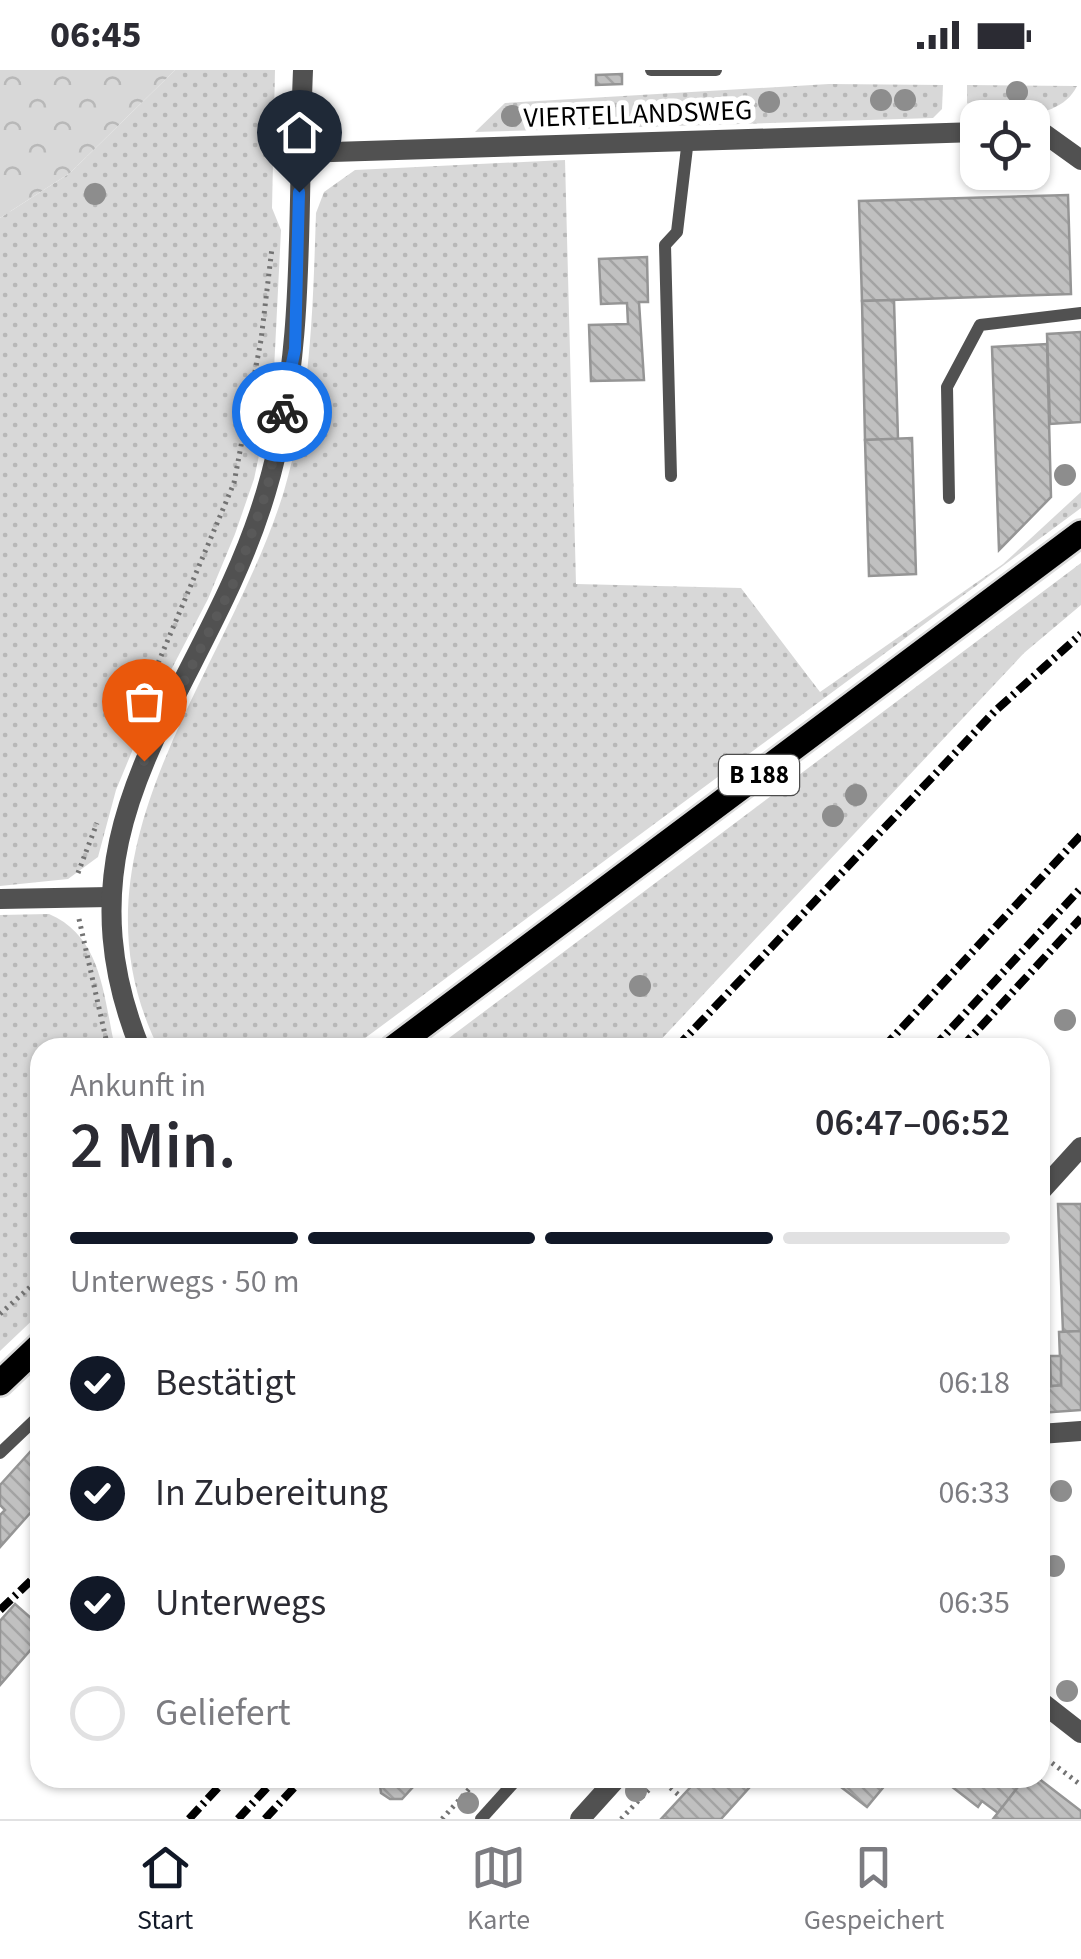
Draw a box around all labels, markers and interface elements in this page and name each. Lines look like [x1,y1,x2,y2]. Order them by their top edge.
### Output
text: 06:45 [50,8,142,62]
pin [257,90,342,193]
street label: VIERTELLANDSWEG [523,90,753,138]
map controls [960,100,1050,190]
button: locate [960,100,1050,190]
icon: home [272,105,327,160]
courier [232,362,332,462]
icon: bike [255,385,310,440]
pin [102,659,187,762]
icon: bag [117,674,172,729]
road number: B 188 [719,755,799,795]
text: Ankunft in [70,1063,206,1109]
text: 06:47–06:52 [815,1096,1010,1150]
text: 2 Min. [70,1100,236,1193]
text: Unterwegs · 50 m [70,1259,300,1305]
icon: check [70,1356,125,1411]
text: Bestätigt [155,1356,296,1410]
text: 06:18 [938,1360,1010,1406]
icon: check [70,1466,125,1521]
text: In Zubereitung [155,1466,388,1520]
text: 06:33 [938,1470,1010,1516]
icon: check [70,1576,125,1631]
text: Unterwegs [155,1576,326,1630]
text: 06:35 [938,1580,1010,1626]
text: Geliefert [155,1686,291,1740]
tab: Start [137,1840,193,1940]
tab: Karte [467,1840,530,1940]
tab: Gespeichert [804,1840,944,1940]

